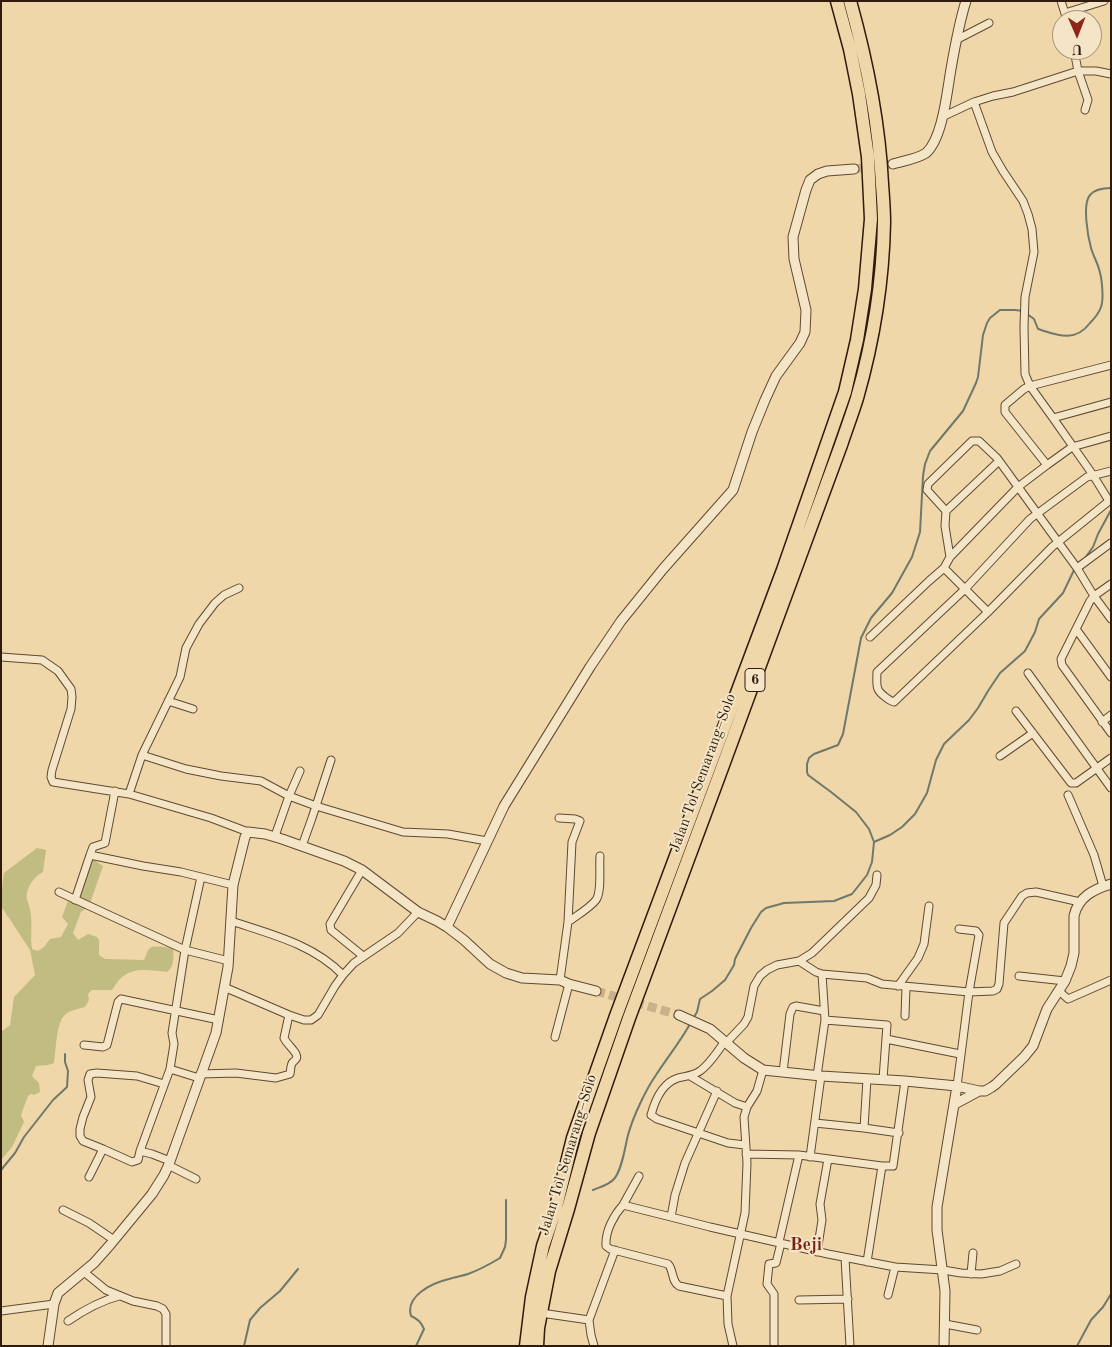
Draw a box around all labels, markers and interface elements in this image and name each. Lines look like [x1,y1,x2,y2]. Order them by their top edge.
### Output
north arrow [1052,10,1102,60]
text: U [1072,42,1083,56]
road number: 6 [745,668,765,692]
street label: Jalan Tol Semarang–Solo [666,691,740,855]
street label: Jalan Tol Semarang–Solo [535,1072,601,1238]
district label: Beji [790,1234,822,1256]

